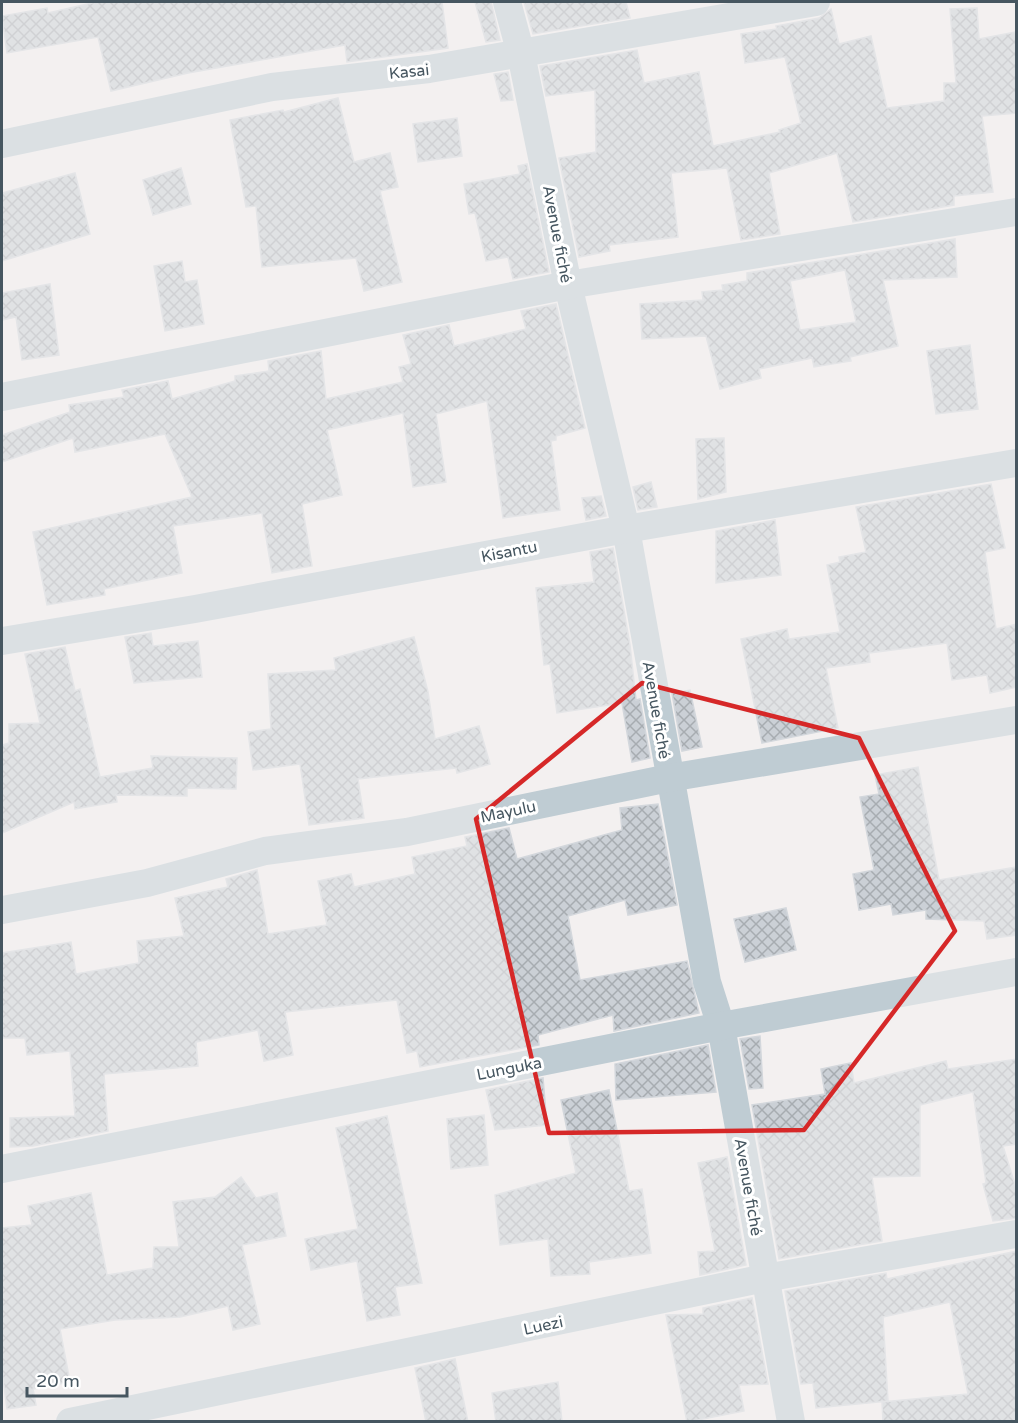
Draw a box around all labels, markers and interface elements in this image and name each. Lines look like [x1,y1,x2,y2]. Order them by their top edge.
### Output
street label: Kasai [388,60,430,84]
street label: Avenue fiché [538,184,576,285]
street label: Kisantu [479,537,539,567]
street label: Avenue fiché [638,660,674,761]
street label: Mayulu [479,796,538,828]
street label: Lunguka [475,1053,544,1085]
street label: Avenue fiché [730,1137,766,1238]
street label: Luezi [522,1312,565,1340]
scale bar [27,1360,128,1398]
text: 20 m [36,1370,80,1392]

